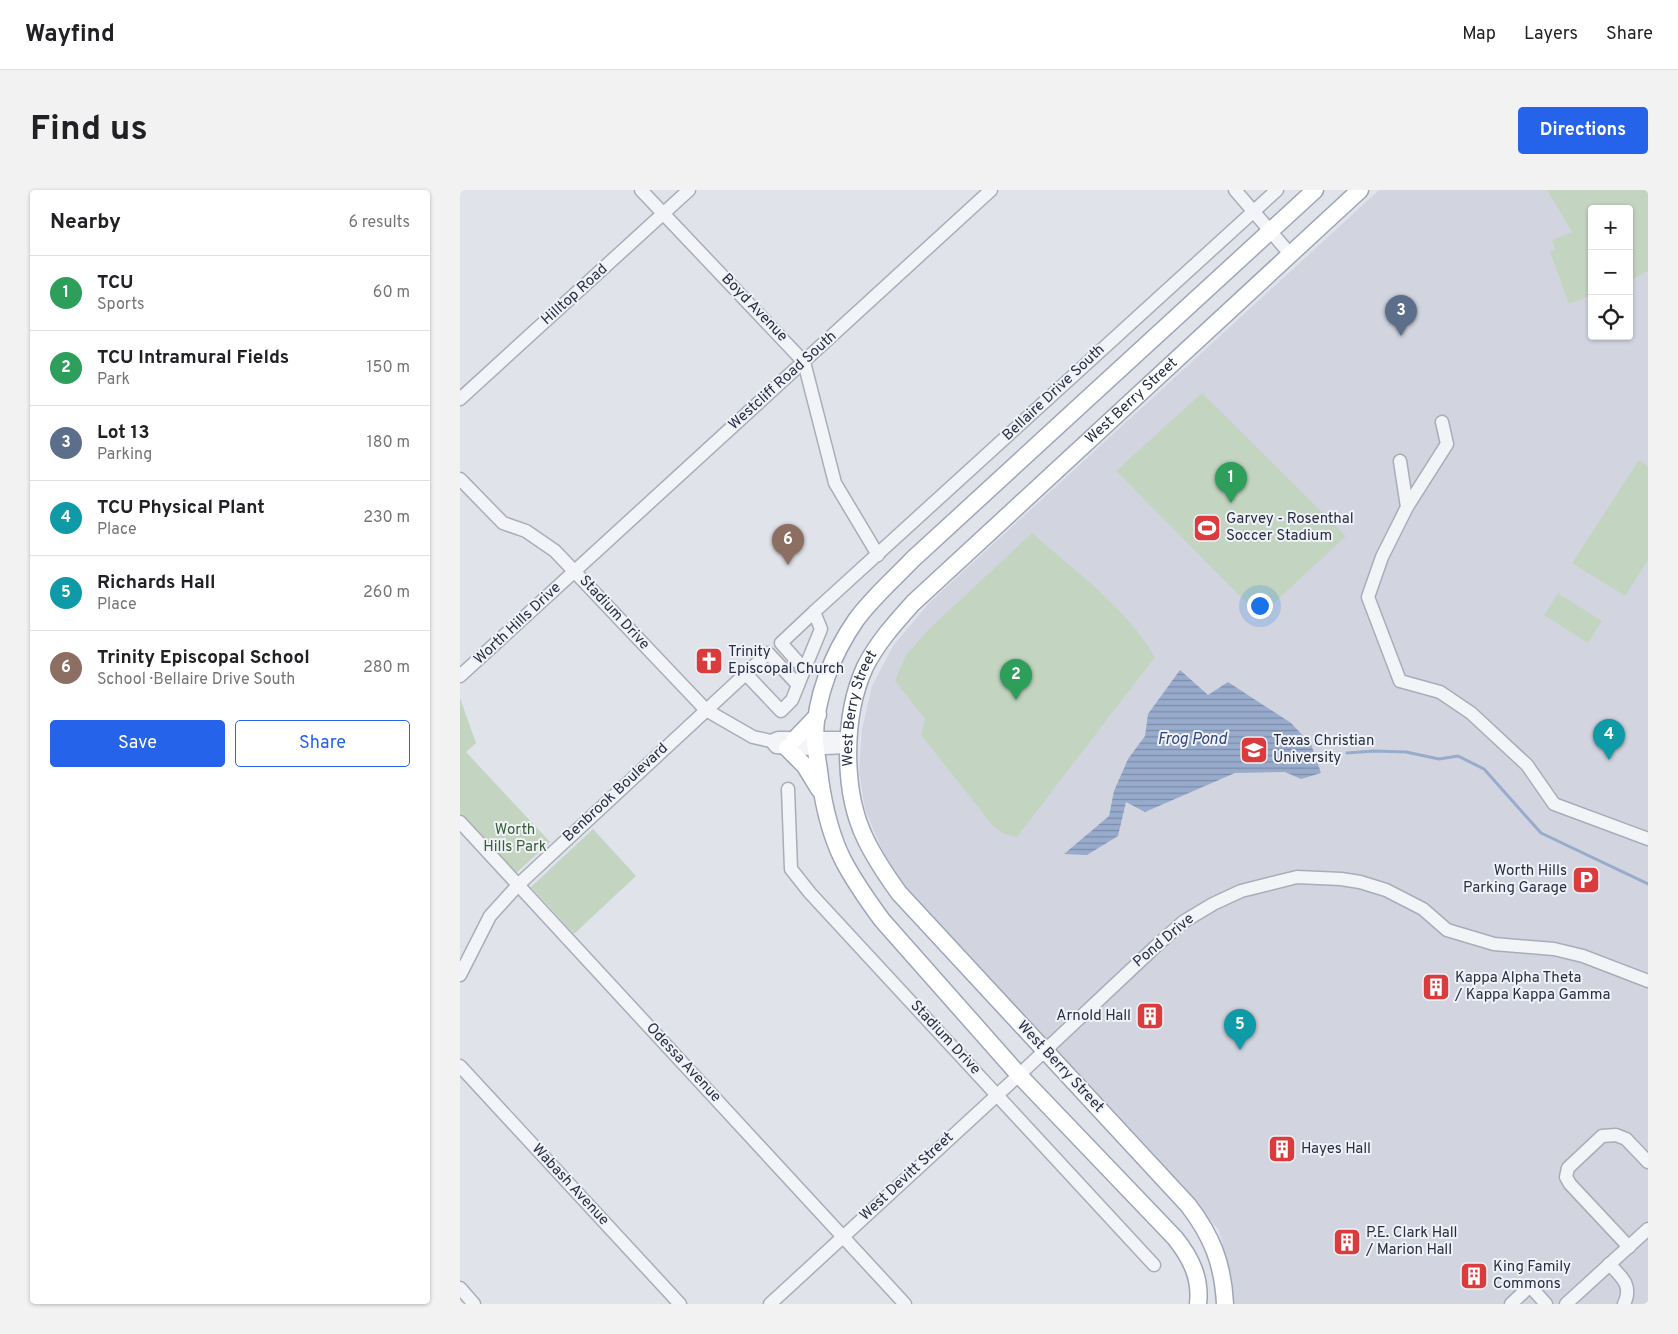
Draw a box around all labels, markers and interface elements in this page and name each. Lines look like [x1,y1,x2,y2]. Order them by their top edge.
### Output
text: Wayfind [25,20,115,50]
text: Map [1462,23,1496,46]
text: Layers [1524,23,1578,46]
text: Share [1606,23,1653,46]
button: Directions [1518,107,1648,154]
text: Find us [30,108,148,152]
map controls [1588,205,1633,340]
button: + [1588,205,1633,250]
text: Nearby [50,209,121,236]
text: 6 results [348,213,410,233]
button: − [1588,250,1633,295]
street label: Hilltop Road [538,260,612,330]
street label: Boyd Avenue [717,270,791,346]
text: TCU [97,271,134,295]
text: 1 [63,283,69,303]
text: 60 m [373,283,410,303]
text: Sports [97,295,145,315]
pin: 3 [1385,295,1417,336]
button: locate [1588,295,1633,340]
street label: Westcliff Road South [725,327,841,435]
street label: Bellaire Drive South [999,341,1109,445]
text: TCU Intramural Fields [97,346,289,370]
street label: West Berry Street [1081,354,1182,448]
text: 2 [61,358,71,378]
text: 150 m [367,358,410,378]
text: Park [97,370,130,390]
text: Lot 13 [97,421,150,445]
text: 3 [61,433,71,453]
text: 180 m [367,433,410,453]
text: Parking [97,445,152,465]
pin: 1 [1215,462,1247,503]
text: TCU Physical Plant [97,496,265,520]
text: 4 [61,508,71,528]
text: 230 m [363,508,410,528]
place label: Garvey - Rosenthal Soccer Stadium [1226,510,1354,546]
sports icon: Garvey - Rosenthal Soccer Stadium [1192,513,1222,543]
text: Place [97,520,137,540]
pin: 6 [772,524,804,565]
text: Richards Hall [97,571,216,595]
street label: Stadium Drive [575,572,653,654]
street label: Worth Hills Drive [470,579,566,669]
text: 5 [61,583,71,603]
text: 260 m [363,583,410,603]
your location [1247,593,1273,619]
text: Place [97,595,137,615]
place label: Trinity Episcopal Church [728,643,844,679]
text: Trinity Episcopal School [97,646,310,670]
church icon: Trinity Episcopal Church [694,646,724,676]
street label: West Berry Street [839,647,882,767]
text: 6 [61,658,71,678]
text: 280 m [363,658,410,678]
pin: 2 [1000,659,1032,700]
text: School · Bellaire Drive South [97,670,295,690]
pin: 4 [1593,719,1625,760]
button: Save [50,720,225,767]
button: Share [235,720,410,767]
water label: Frog Pond [1157,730,1228,750]
place label: Texas Christian University [1273,732,1374,768]
school or university icon: Texas Christian University [1239,735,1269,765]
street label: Benbrook Boulevard [560,739,672,847]
park label: Worth Hills Park [483,821,547,857]
place label: Worth Hills Parking Garage [1463,862,1567,898]
parking icon: Worth Hills Parking Garage [1571,865,1601,895]
street label: Pond Drive [1130,910,1198,972]
place label: Kappa Alpha Theta / Kappa Kappa Gamma [1454,969,1610,1005]
building icon: Kappa Alpha Theta / Kappa Kappa Gamma [1421,972,1451,1002]
street label: Stadium Drive [906,997,984,1079]
building icon: Arnold Hall [1135,1001,1165,1031]
place label: Arnold Hall [1056,1007,1131,1026]
pin: 5 [1224,1009,1256,1050]
street label: West Berry Street [1012,1017,1108,1117]
street label: Odessa Avenue [641,1019,725,1107]
street label: West Devitt Street [856,1129,958,1225]
building icon: Hayes Hall [1267,1134,1297,1164]
street label: Wabash Avenue [527,1140,613,1230]
place label: Hayes Hall [1301,1140,1371,1159]
place label: P.E. Clark Hall / Marion Hall [1365,1224,1458,1260]
building icon: P.E. Clark Hall / Marion Hall [1332,1227,1362,1257]
place label: King Family Commons [1493,1258,1571,1294]
building icon: King Family Commons [1459,1261,1489,1291]

